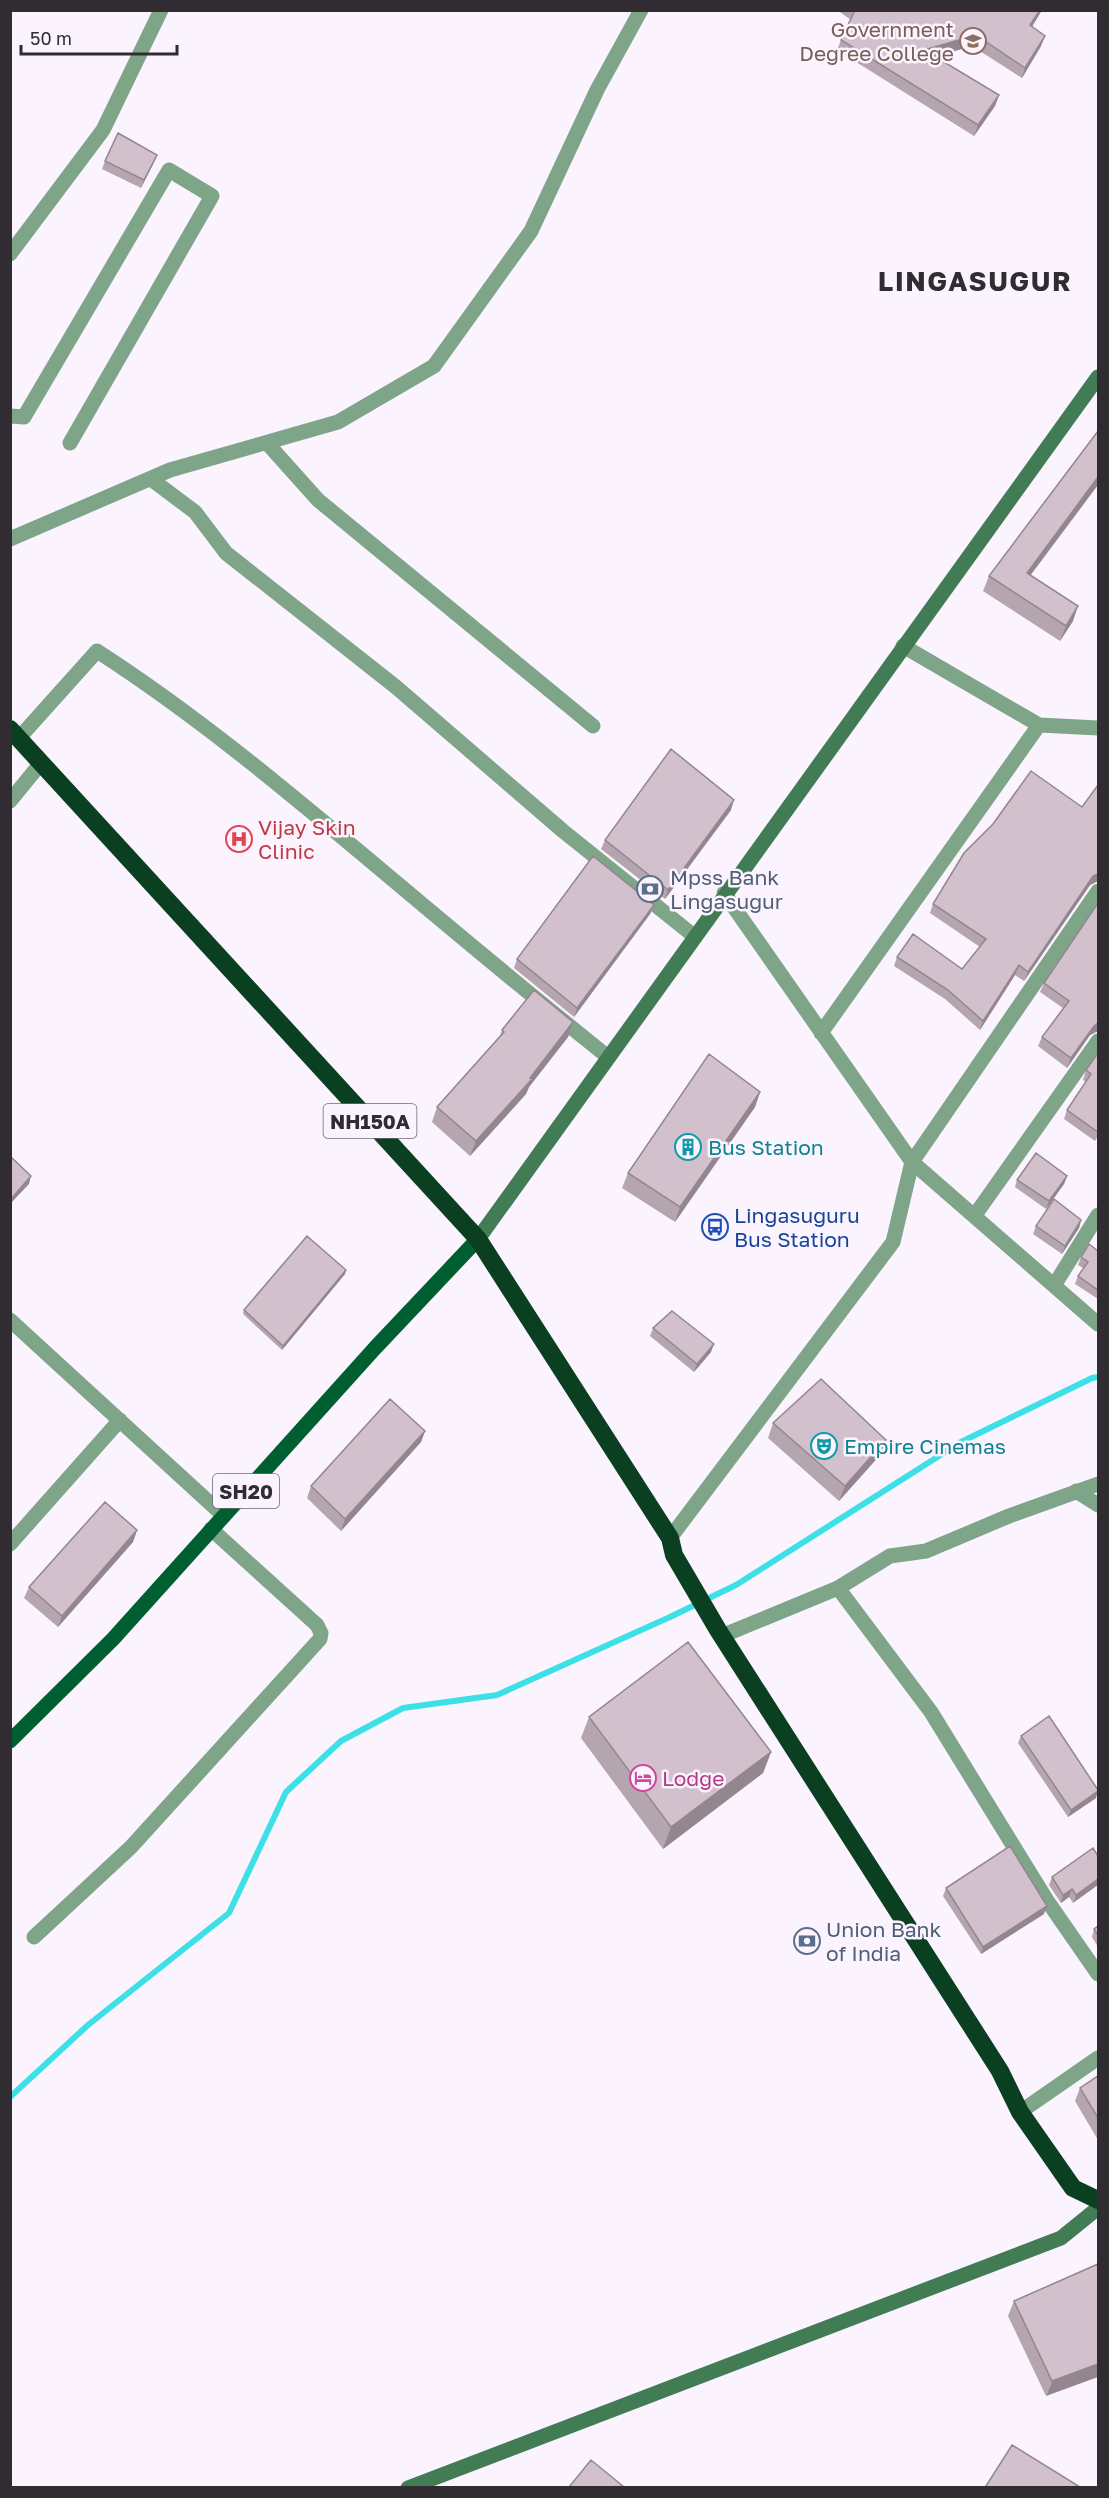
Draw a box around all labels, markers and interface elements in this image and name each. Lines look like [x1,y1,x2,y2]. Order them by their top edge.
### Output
place label: Government Degree College [799,16,954,66]
scale bar [21,18,177,56]
school or university icon: Government Degree College [958,26,988,56]
text: 50 m [30,27,72,49]
district label: LINGASUGUR [878,265,1072,297]
place label: Vijay Skin Clinic [258,814,356,864]
hospital icon: Vijay Skin Clinic [224,824,254,854]
place label: Mpss Bank Lingasugur [670,864,783,914]
bank icon: Mpss Bank Lingasugur [635,874,665,904]
road number: NH150A [324,1104,416,1138]
building icon: Bus Station [673,1132,703,1162]
place label: Bus Station [708,1134,824,1160]
place label: Lingasuguru Bus Station [734,1202,860,1252]
bus stop icon: Lingasuguru Bus Station [700,1212,730,1242]
theatre icon: Empire Cinemas [809,1431,839,1461]
place label: Empire Cinemas [844,1433,1006,1459]
road number: SH20 [213,1474,279,1508]
hotel icon: Lodge [628,1763,658,1793]
place label: Lodge [662,1765,724,1791]
place label: Union Bank of India [826,1916,941,1966]
bank icon: Union Bank of India [792,1926,822,1956]

